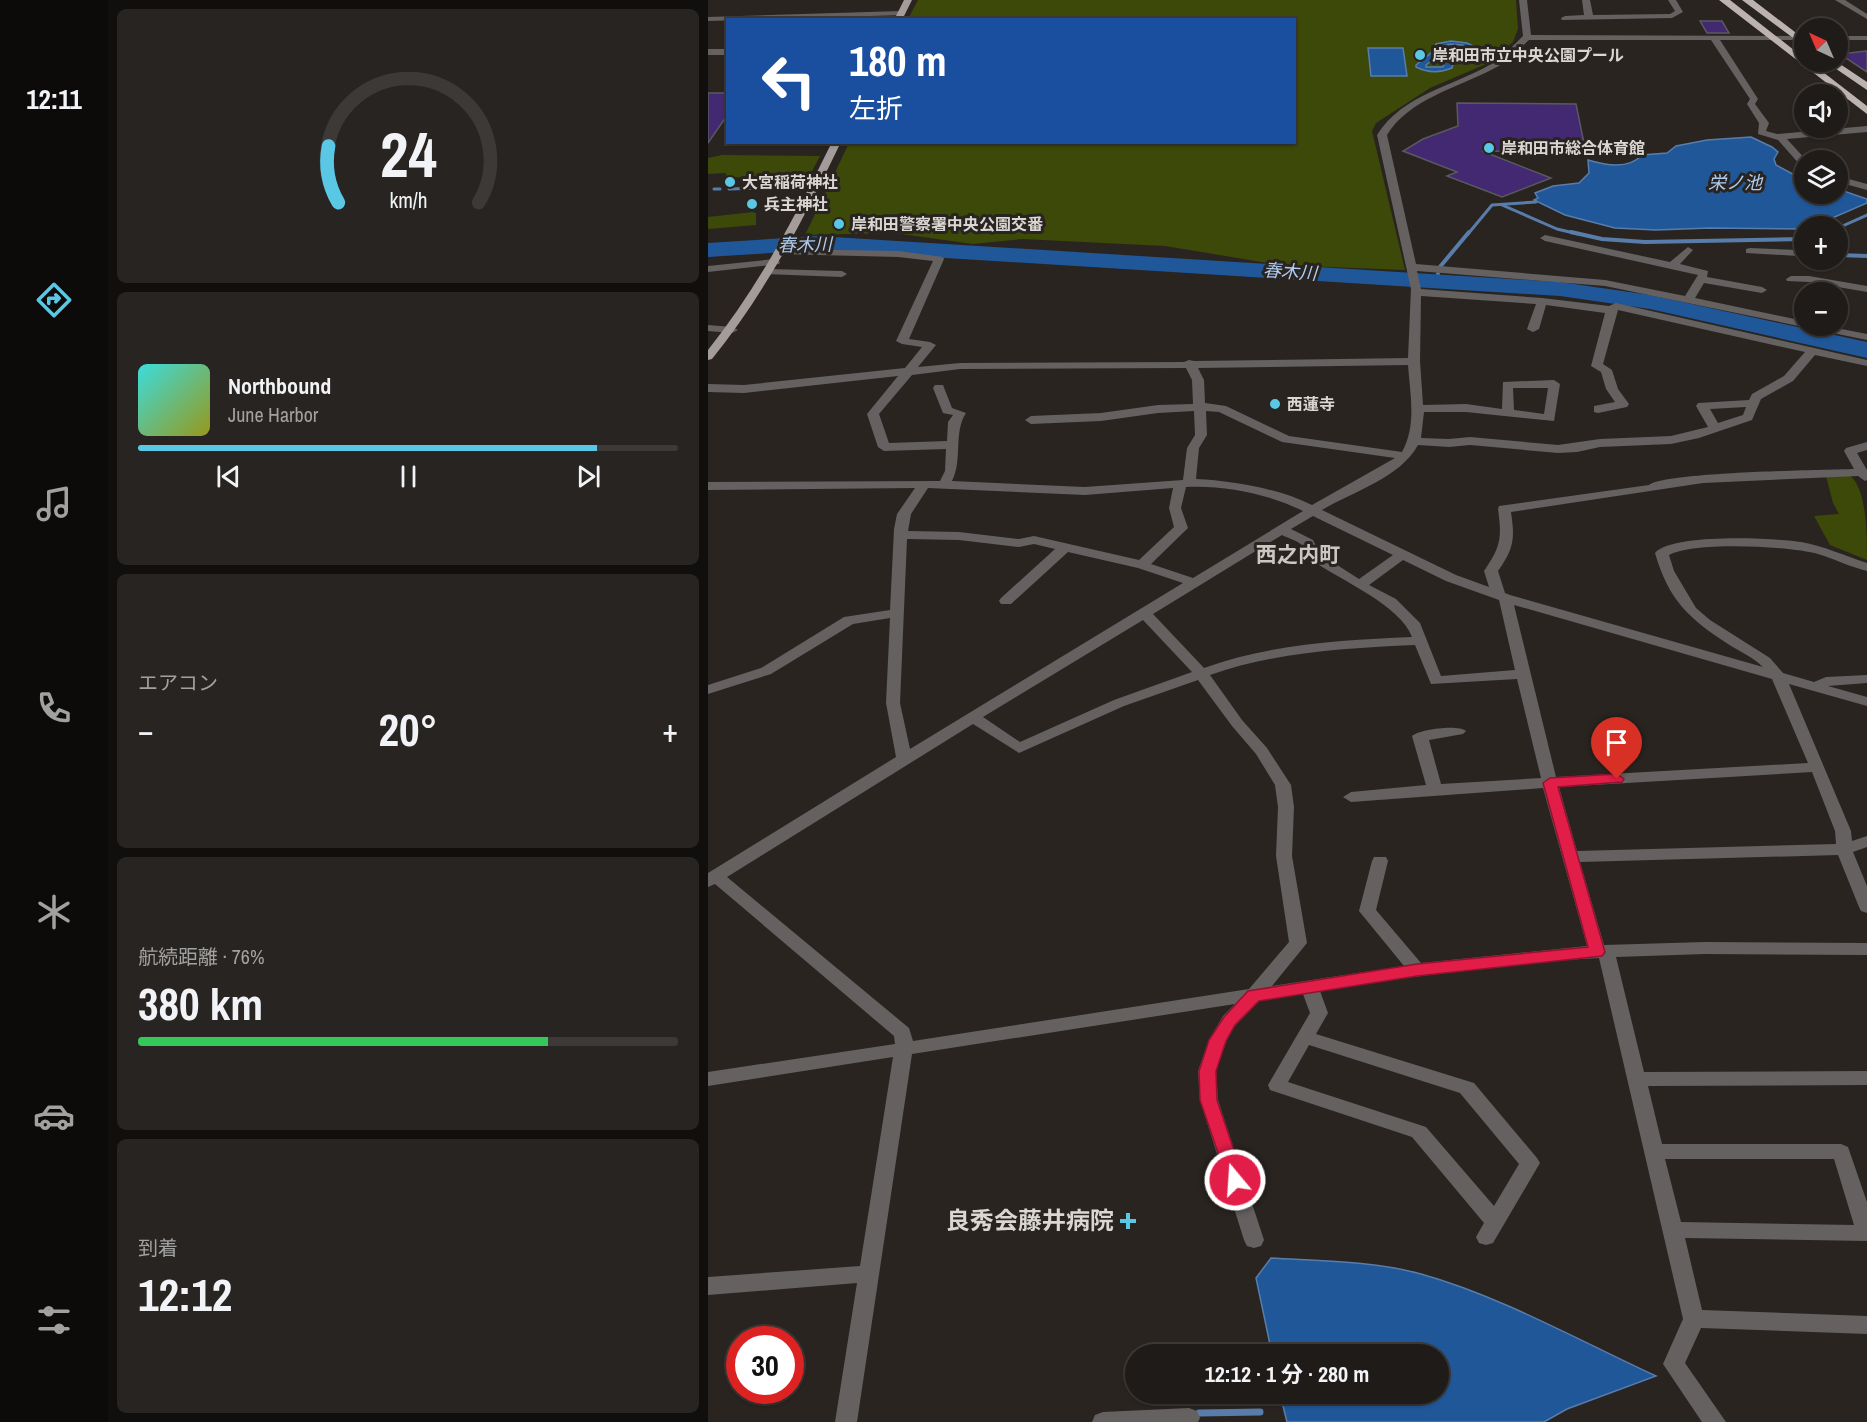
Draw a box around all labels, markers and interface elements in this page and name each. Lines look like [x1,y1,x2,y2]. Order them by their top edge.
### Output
north arrow [1794,18,1848,72]
map controls [1794,18,1848,336]
text: 180 m [849,33,947,89]
icon: left [750,42,828,120]
place label: 岸和田市立中央公園プール [1432,44,1624,66]
marker: 岸和田市立中央公園プール [1413,48,1427,62]
text: 12:11 [26,81,82,117]
button: sound [1794,84,1848,138]
text: 左折 [849,90,903,126]
text: 24 [380,112,436,196]
place label: 岸和田市総合体育館 [1501,137,1645,159]
marker: 岸和田市総合体育館 [1482,141,1496,155]
button: layers [1794,150,1848,204]
water label: 栄ノ池 [1708,170,1764,195]
place label: 大宮稲荷神社 [742,171,838,193]
marker: 大宮稲荷神社 [723,175,737,189]
text: km/h [389,186,427,215]
place label: 兵主神社 [764,193,828,215]
marker: 兵主神社 [745,197,759,211]
place label: 岸和田警察署中央公園交番 [851,213,1043,235]
button: + [1794,216,1848,270]
marker: 岸和田警察署中央公園交番 [832,217,846,231]
water label: 春木川 [778,231,834,257]
water label: 春木川 [1262,257,1320,286]
icon: directions [33,279,75,321]
button: − [1794,282,1848,336]
text: Northbound [228,371,331,401]
place label: 西蓮寺 [1287,393,1335,415]
marker: 西蓮寺 [1268,397,1282,411]
text: June Harbor [228,401,318,428]
icon: previous [212,460,245,493]
icon: pause [392,460,425,493]
icon: next [572,460,605,493]
icon: music [33,483,75,525]
district label: 西之内町 [1256,540,1340,569]
text: エアコン [138,669,218,696]
icon: phone [33,687,75,729]
text: 20° [378,699,438,760]
text: − [138,708,154,752]
text: + [662,708,678,752]
pin [1591,717,1642,779]
icon: arrive [1600,726,1633,759]
icon: climate [33,891,75,933]
text: 航続距離 · 76% [138,943,265,970]
text: 380 km [138,973,263,1034]
icon: car [33,1095,75,1137]
position arrow [1203,1148,1267,1212]
place label: 良秀会藤井病院 [946,1204,1114,1236]
marker: 良秀会藤井病院 [1119,1212,1137,1230]
text: 到着 [138,1234,178,1261]
text: 12:12 [138,1264,232,1325]
icon: filters [33,1299,75,1341]
speed limit sign: 30 [726,1326,804,1404]
text: 12:12 · 1 分 · 280 m [1205,1359,1369,1389]

